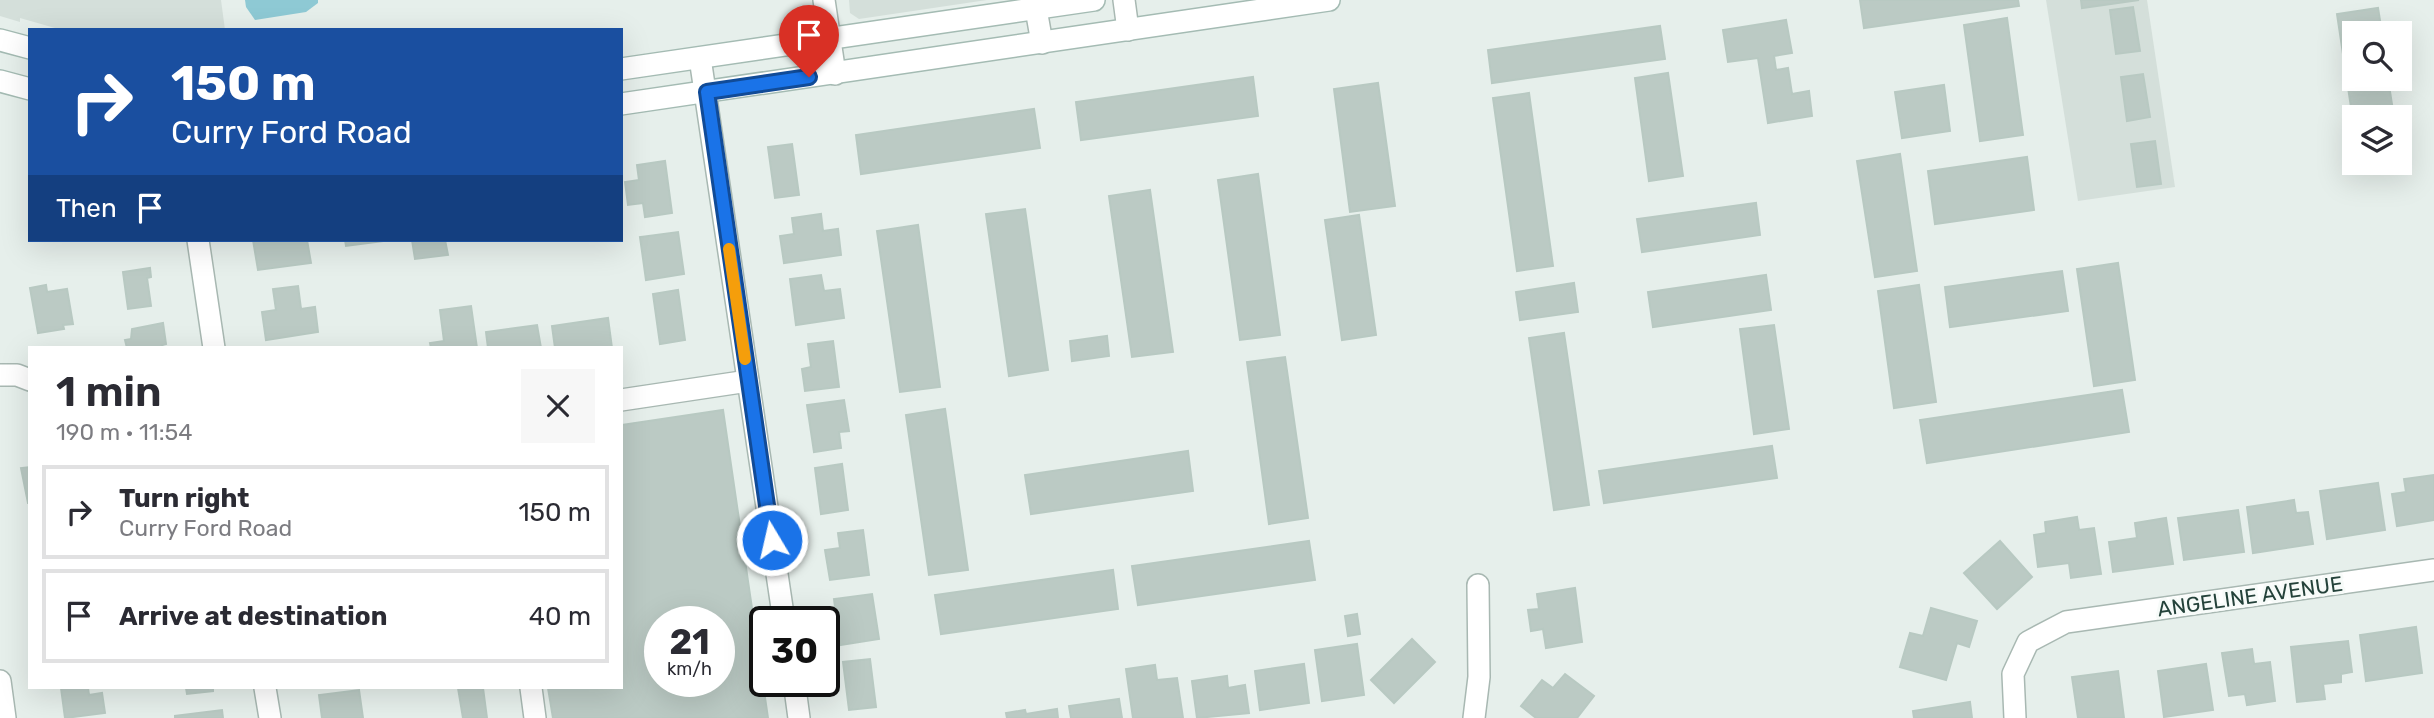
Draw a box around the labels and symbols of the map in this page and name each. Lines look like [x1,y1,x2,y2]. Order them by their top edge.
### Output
pin [779,5,839,77]
position arrow [735,503,809,577]
street label: ANGELINE AVENUE [2156,571,2344,621]
speed limit sign: 30 [749,606,840,697]

